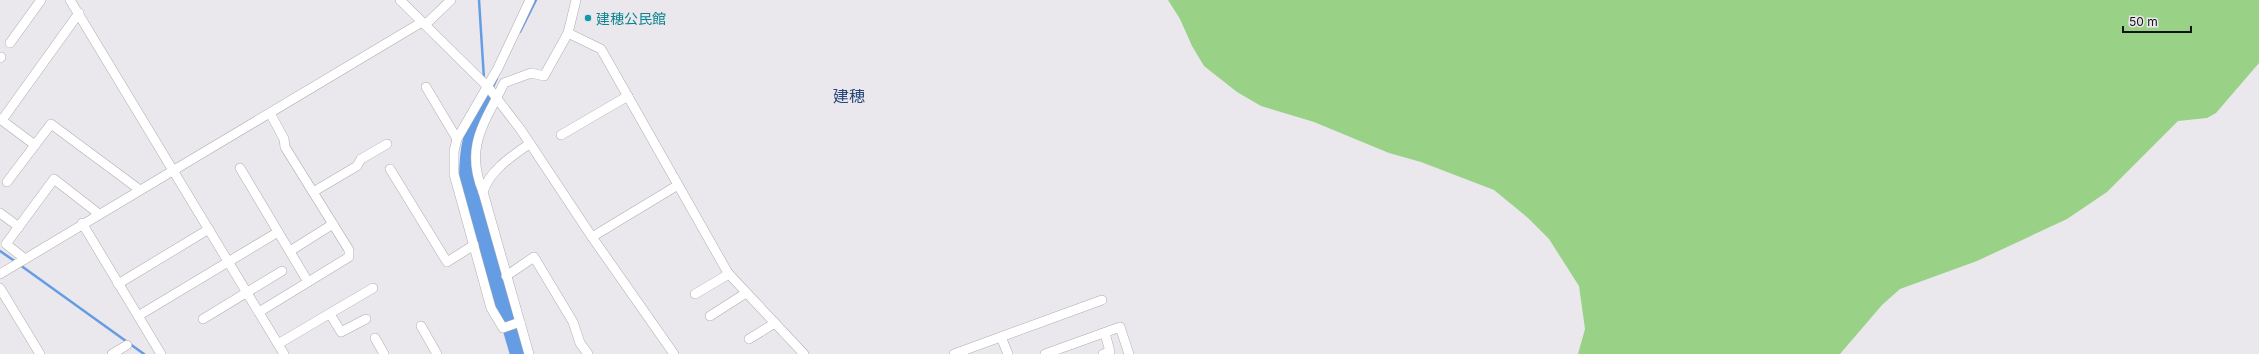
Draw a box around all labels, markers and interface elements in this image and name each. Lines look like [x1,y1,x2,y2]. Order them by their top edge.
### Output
scale bar [2123,8,2191,34]
place label: 建穂公民館 [596,10,666,27]
marker: 建穂公民館 [583,13,593,23]
text: 50 m [2129,14,2158,29]
district label: 建穂 [833,86,865,106]

